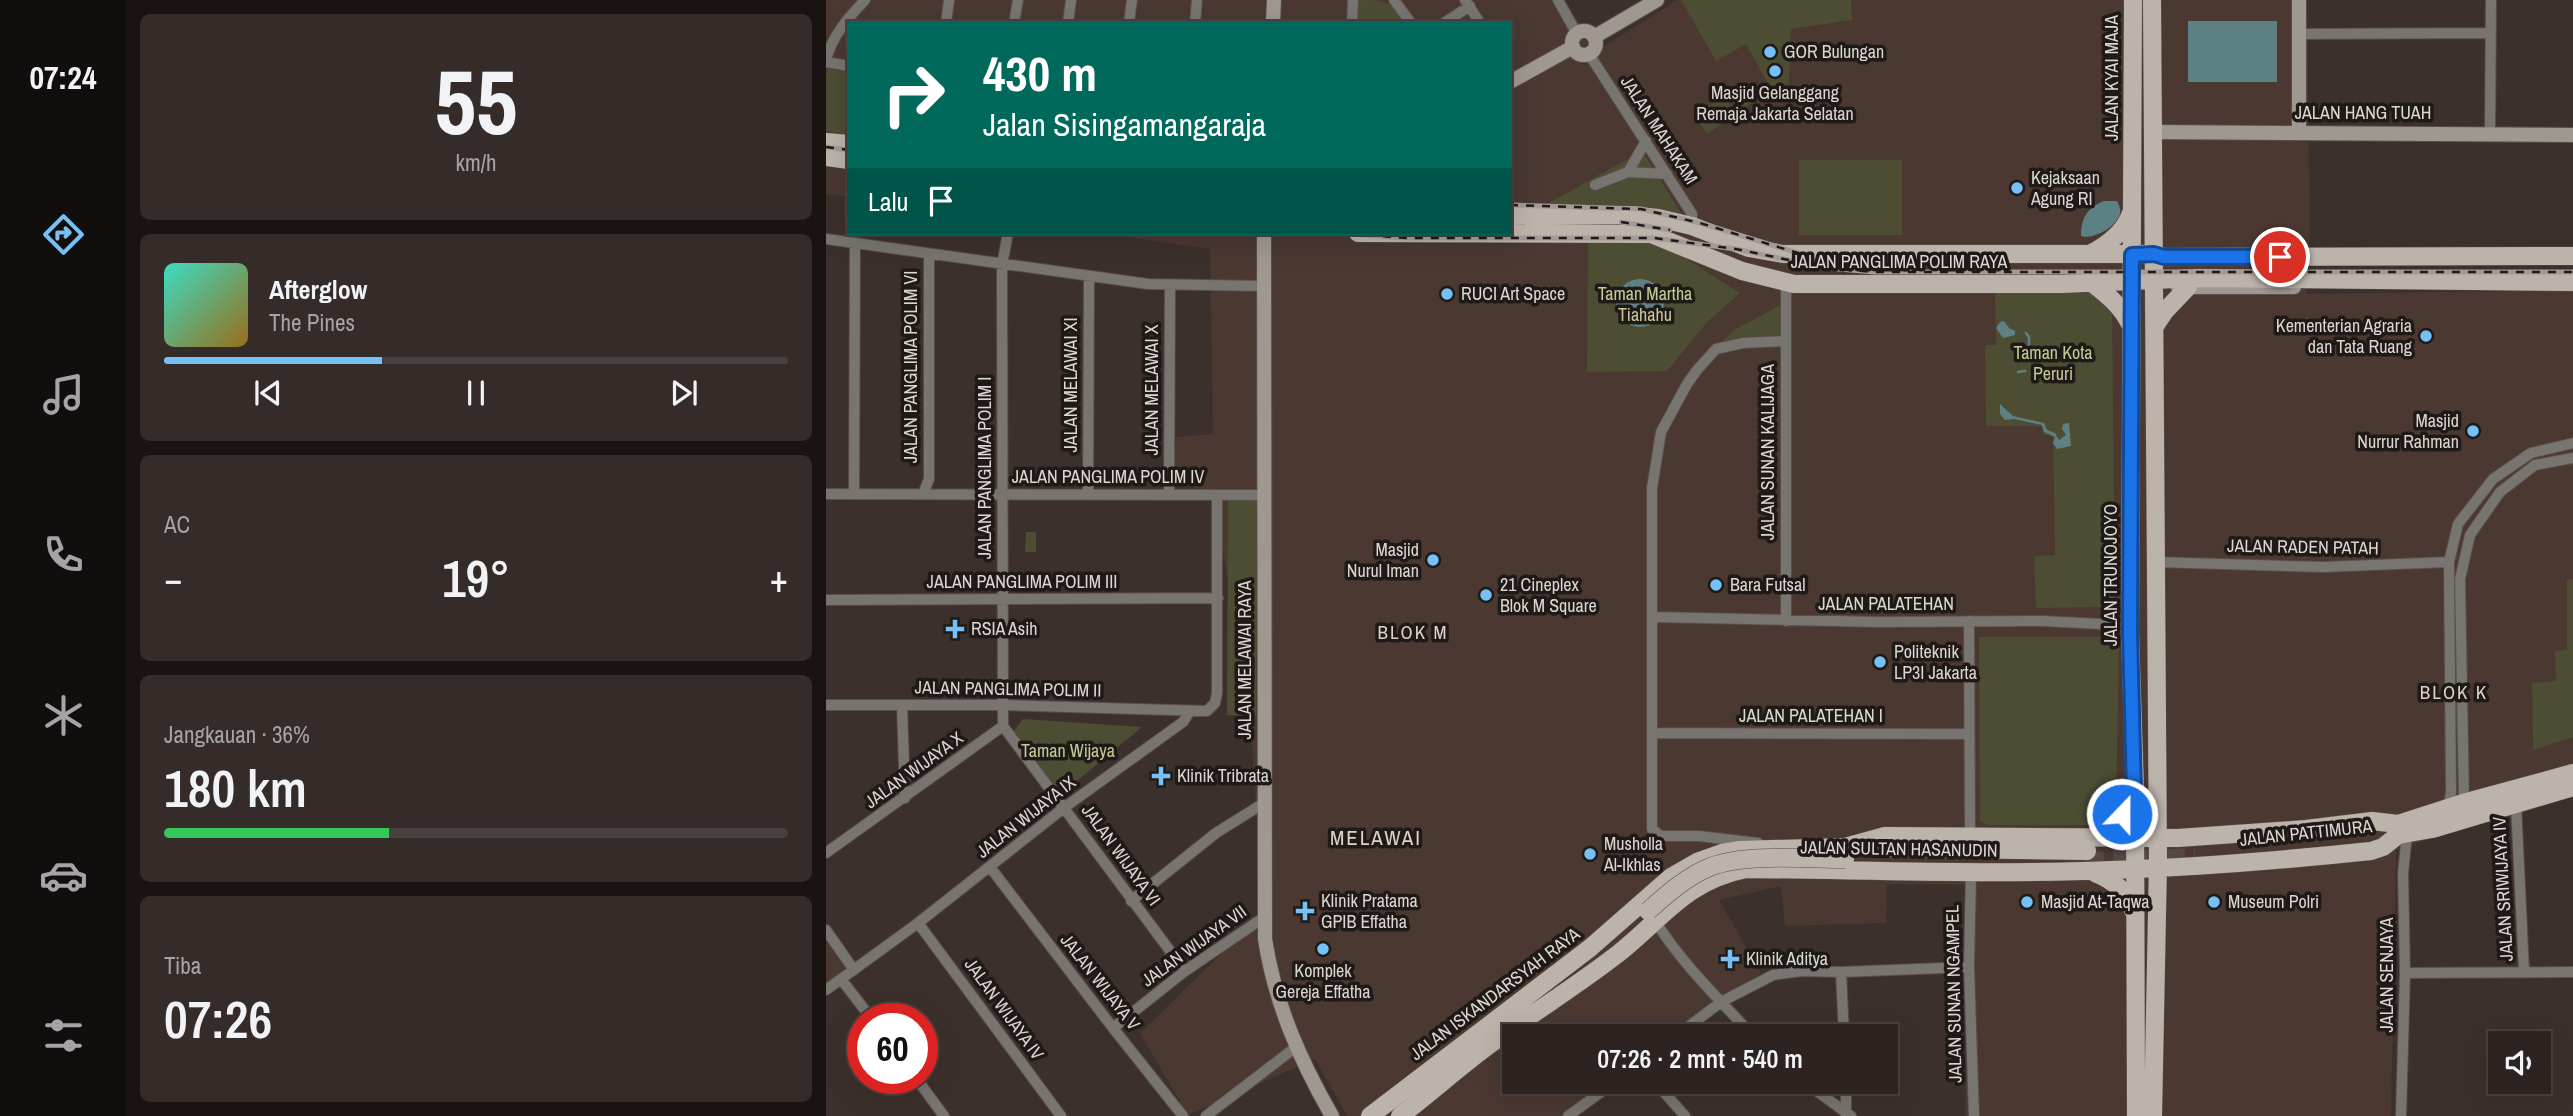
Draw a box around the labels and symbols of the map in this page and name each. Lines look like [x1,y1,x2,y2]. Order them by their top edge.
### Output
street label: JALAN KYAI MAJA [2099,15,2124,141]
place label: GOR Bulungan [1784,39,1884,64]
marker: GOR Bulungan [1762,44,1778,60]
marker: Masjid Gelanggang Remaja Jakarta Selatan [1767,63,1783,79]
street label: JALAN MAHAKAM [1615,71,1704,189]
place label: Masjid Gelanggang Remaja Jakarta Selatan [1696,80,1854,126]
street label: JALAN HANG TUAH [2295,100,2431,125]
place label: Kejaksaan Agung RI [2030,165,2100,211]
marker: Kejaksaan Agung RI [2009,180,2025,196]
pin [2250,227,2310,287]
street label: JALAN PANGLIMA POLIM RAYA [1791,249,2007,274]
street label: JALAN PANGLIMA POLIM VI [898,271,923,463]
place label: RUCI Art Space [1461,281,1565,306]
park label: Taman Martha Tiahahu [1598,281,1692,327]
marker: RUCI Art Space [1439,286,1455,302]
place label: Kementerian Agraria dan Tata Ruang [2276,313,2413,359]
street label: JALAN MELAWAI XI [1058,317,1083,453]
street label: JALAN MELAWAI X [1139,324,1164,456]
marker: Kementerian Agraria dan Tata Ruang [2418,328,2434,344]
park label: Taman Kota Peruri [2013,340,2093,386]
street label: JALAN SUNAN KALIJAGA [1755,364,1780,540]
street label: JALAN PANGLIMA POLIM I [972,377,997,559]
place label: Masjid Nurrur Rahman [2357,408,2459,454]
marker: Masjid Nurrur Rahman [2465,423,2481,439]
street label: JALAN PANGLIMA POLIM IV [1012,464,1204,489]
street label: JALAN TRUNOJOYO [2098,504,2123,646]
street label: JALAN RADEN PATAH [2227,533,2379,560]
place label: Masjid Nurul Iman [1347,537,1419,583]
marker: Masjid Nurul Iman [1425,552,1441,568]
street label: JALAN PANGLIMA POLIM III [927,569,1117,594]
place label: 21 Cineplex Blok M Square [1500,572,1597,618]
place label: Bara Futsal [1730,572,1805,597]
marker: Bara Futsal [1708,577,1724,593]
street label: JALAN MELAWAI RAYA [1232,580,1257,740]
marker: 21 Cineplex Blok M Square [1478,587,1494,603]
street label: JALAN PALATEHAN [1818,591,1954,616]
place label: RSIA Asih [971,616,1037,641]
marker: RSIA Asih [945,619,965,639]
district label: BLOK M [1378,619,1448,645]
place label: Politeknik LP3I Jakarta [1894,639,1977,685]
marker: Politeknik LP3I Jakarta [1872,654,1888,670]
street label: JALAN PANGLIMA POLIM II [914,674,1102,703]
district label: BLOK K [2420,679,2488,705]
street label: JALAN PALATEHAN I [1739,703,1883,728]
street label: JALAN WIJAYA X [859,725,968,814]
park label: Taman Wijaya [1021,738,1115,763]
place label: Klinik Tribrata [1177,763,1269,788]
marker: Klinik Tribrata [1151,766,1171,786]
street label: JALAN WIJAYA IX [971,770,1081,863]
position arrow [2085,777,2159,851]
street label: JALAN WIJAYA VI [1076,799,1167,911]
street label: JALAN PATTIMURA [2238,813,2374,852]
street label: JALAN SRIWIJAYA IV [2486,816,2519,962]
district label: MELAWAI [1330,823,1422,852]
place label: Musholla Al-Ikhlas [1603,831,1663,877]
street label: JALAN SULTAN HASANUDIN [1800,834,1998,863]
marker: Musholla Al-Ikhlas [1582,846,1598,862]
place label: Klinik Pratama GPIB Effatha [1321,888,1418,934]
place label: Masjid At-Taqwa [2041,889,2150,914]
place label: Museum Polri [2228,889,2319,914]
marker: Masjid At-Taqwa [2019,894,2035,910]
marker: Museum Polri [2206,894,2222,910]
street label: JALAN WIJAYA VII [1136,899,1251,992]
marker: Klinik Pratama GPIB Effatha [1295,901,1315,921]
street label: JALAN SUNAN NGAMPEL [1939,905,1968,1083]
street label: JALAN SENJAYA [2374,917,2399,1033]
street label: JALAN ISKANDARSYAH RAYA [1405,921,1585,1066]
street label: JALAN WIJAYA V [1055,928,1146,1035]
marker: Komplek Gereja Effatha [1315,941,1331,957]
place label: Klinik Aditya [1746,946,1828,971]
marker: Klinik Aditya [1720,949,1740,969]
street label: JALAN WIJAYA IV [959,953,1050,1065]
place label: Komplek Gereja Effatha [1276,958,1370,1004]
speed limit sign: 60 [847,1003,938,1094]

